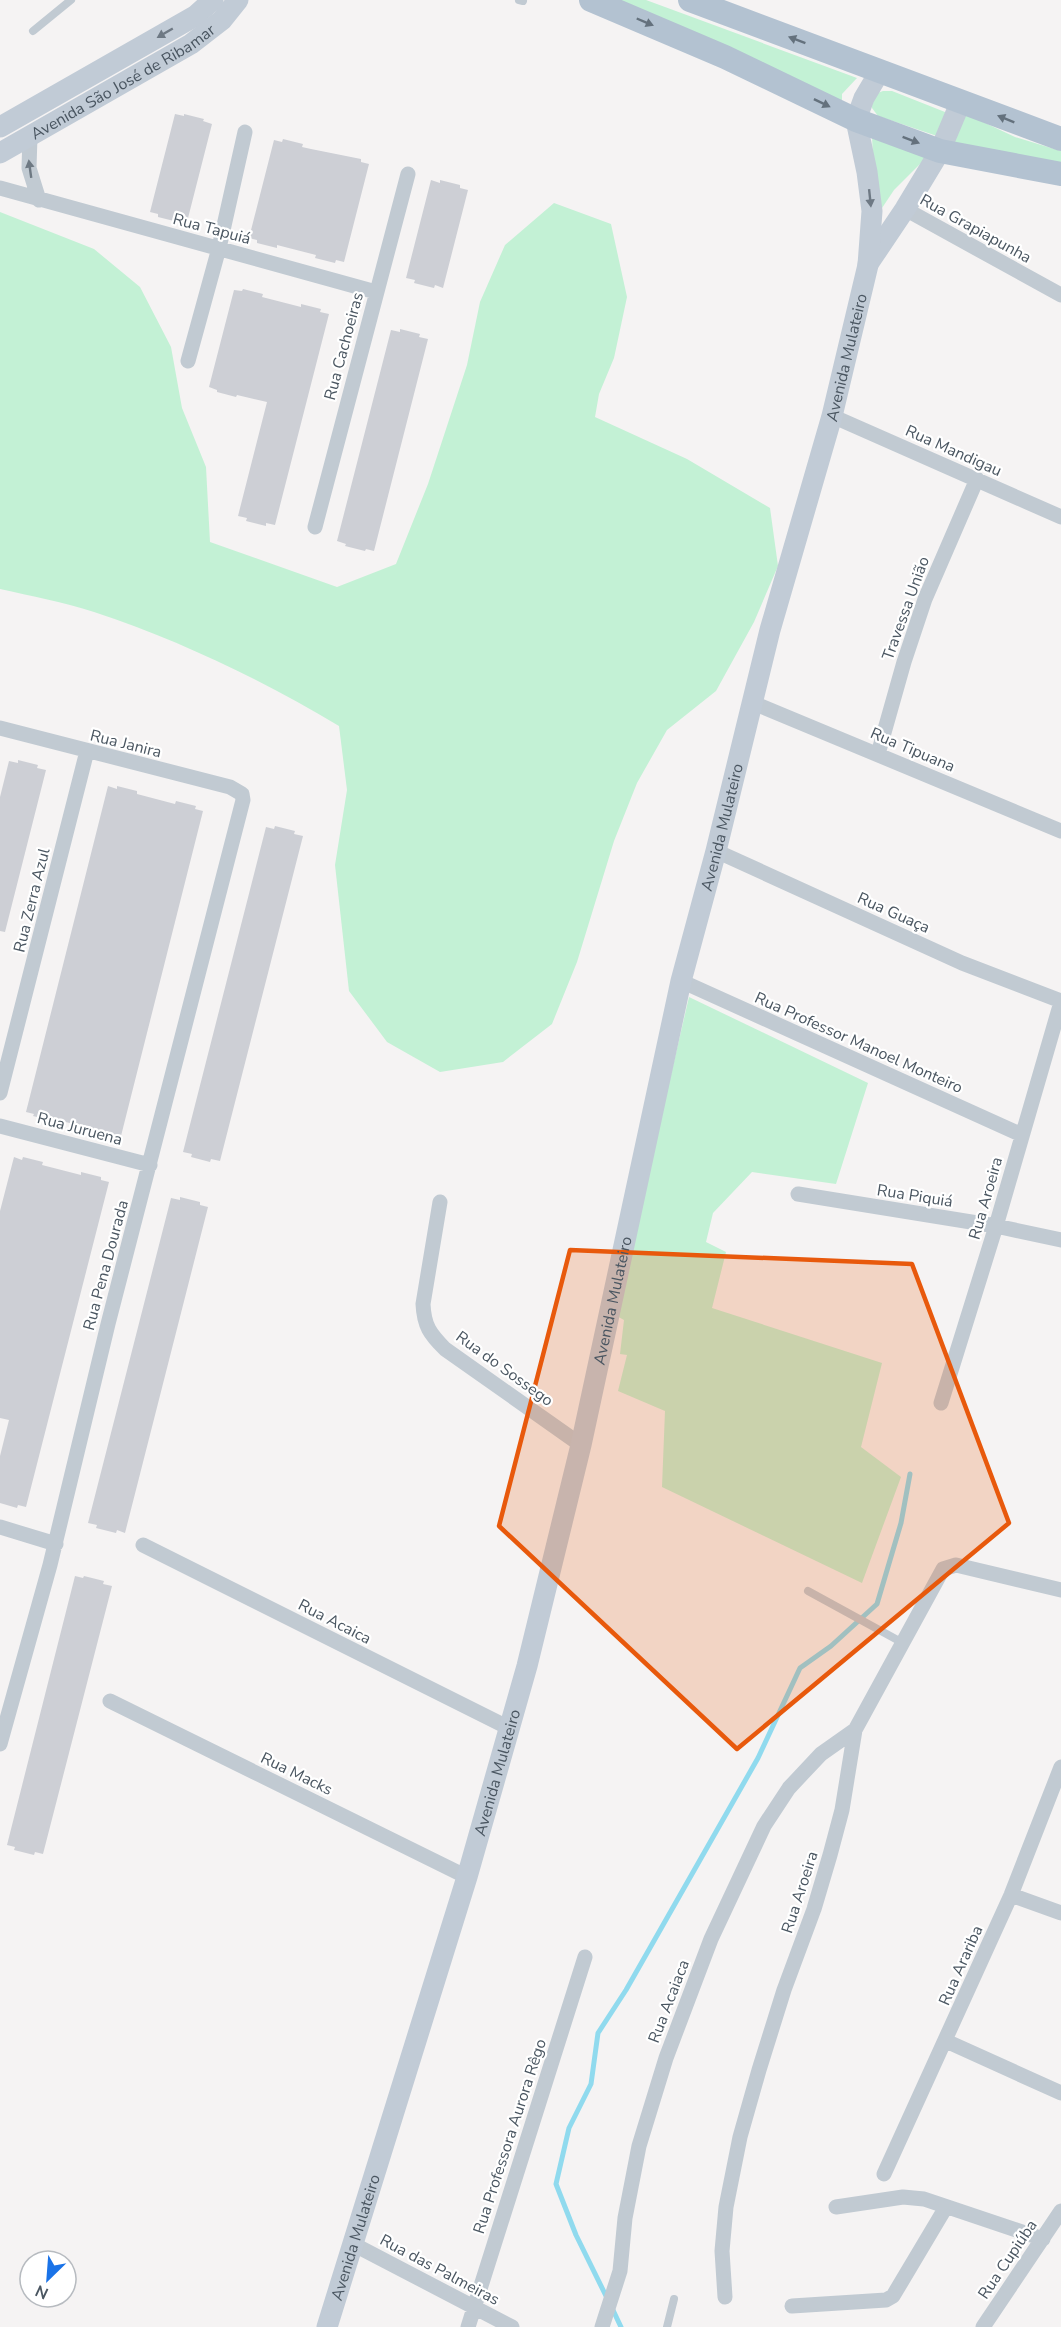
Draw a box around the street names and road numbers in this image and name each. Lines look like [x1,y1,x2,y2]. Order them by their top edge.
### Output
street label: Avenida São José de Ribamar [27,19,220,145]
street label: Rua Grapiapunha [916,189,1035,269]
street label: Rua Tapuiá [170,208,253,250]
street label: Rua Cachoeiras [319,290,369,403]
street label: Avenida Mulateiro [821,291,873,424]
street label: Rua Mandigau [902,420,1005,482]
street label: Travessa União [877,553,935,663]
street label: Rua Tipuana [867,722,958,778]
street label: Rua Janira [88,724,164,763]
street label: Avenida Mulateiro [696,761,749,894]
street label: Rua Zerra Azul [8,846,56,955]
street label: Rua Guaça [854,887,933,939]
street label: Rua Professor Manoel Monteiro [751,987,966,1099]
street label: Rua Juruena [35,1107,125,1151]
street label: Rua Aroeira [964,1154,1008,1242]
street label: Rua Piquiá [875,1179,954,1213]
street label: Rua Pena Dourada [78,1198,134,1333]
street label: Avenida Mulateiro [589,1234,638,1367]
street label: Rua do Sossego [451,1326,558,1412]
street label: Rua Acaica [294,1594,375,1650]
street label: Avenida Mulateiro [469,1707,526,1839]
street label: Rua Macks [257,1747,336,1801]
street label: Rua Aroeira [776,1849,824,1936]
street label: Rua Arariba [934,1922,988,2009]
street label: Rua Acaiaca [643,1956,695,2046]
street label: Rua Professora Aurora Rêgo [468,2036,552,2237]
street label: Avenida Mulateiro [326,2172,386,2303]
street label: Rua Cupiúba [973,2215,1043,2304]
street label: Rua das Palmeiras [376,2229,503,2311]

